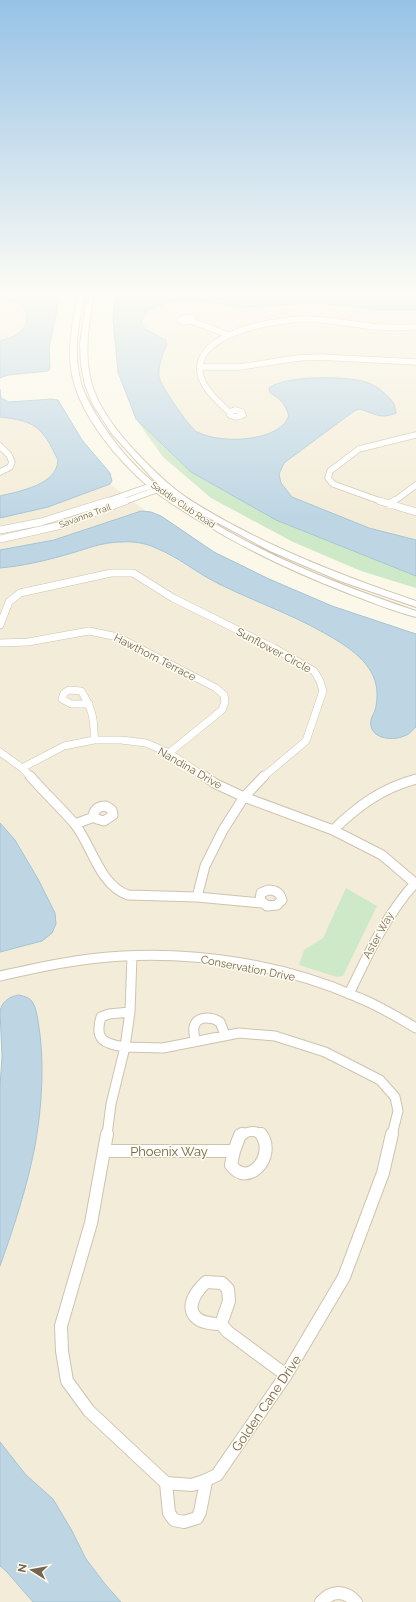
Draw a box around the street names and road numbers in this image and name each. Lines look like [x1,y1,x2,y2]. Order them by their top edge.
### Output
street label: Saddle Club Road [149,480,217,530]
street label: Savanna Trail [58,502,113,530]
street label: Sunflower Circle [234,625,314,676]
street label: Hawthorn Terrace [112,631,198,684]
street label: Nandina Drive [156,745,224,792]
street label: Aster Way [360,910,397,961]
street label: Conservation Drive [200,953,297,984]
street label: Phoenix Way [130,1144,208,1159]
street label: Golden Cane Drive [229,1352,304,1454]

